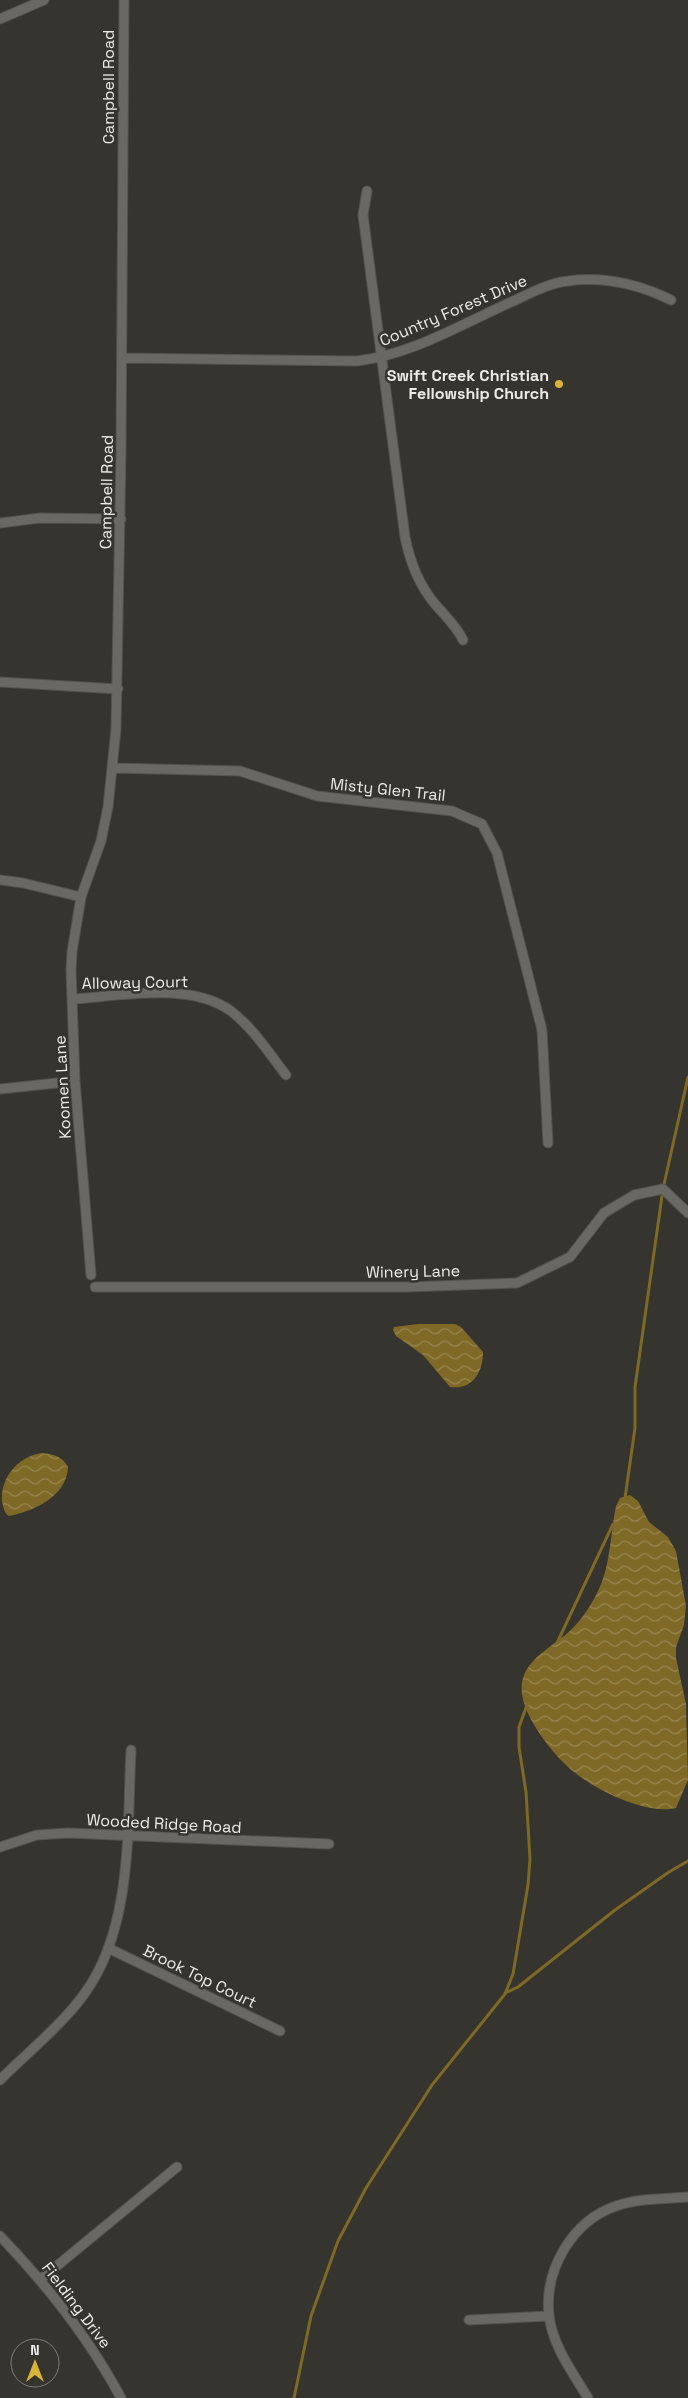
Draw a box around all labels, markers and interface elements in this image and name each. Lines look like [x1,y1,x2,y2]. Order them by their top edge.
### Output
street label: Campbell Road [98,30,119,144]
street label: Country Forest Drive [376,270,530,351]
place label: Swift Creek Christian Fellowship Church [387,365,549,404]
marker: Swift Creek Christian Fellowship Church [553,378,565,390]
street label: Campbell Road [95,435,118,549]
street label: Misty Glen Trail [329,773,447,806]
street label: Alloway Court [82,971,188,994]
street label: Koomen Lane [49,1035,76,1139]
street label: Winery Lane [366,1260,460,1283]
street label: Wooded Ridge Road [86,1809,242,1838]
street label: Brook Top Court [140,1940,260,2013]
street label: Fielding Drive [37,2258,116,2353]
north arrow [10,2338,60,2388]
text: N [30,2341,40,2359]

